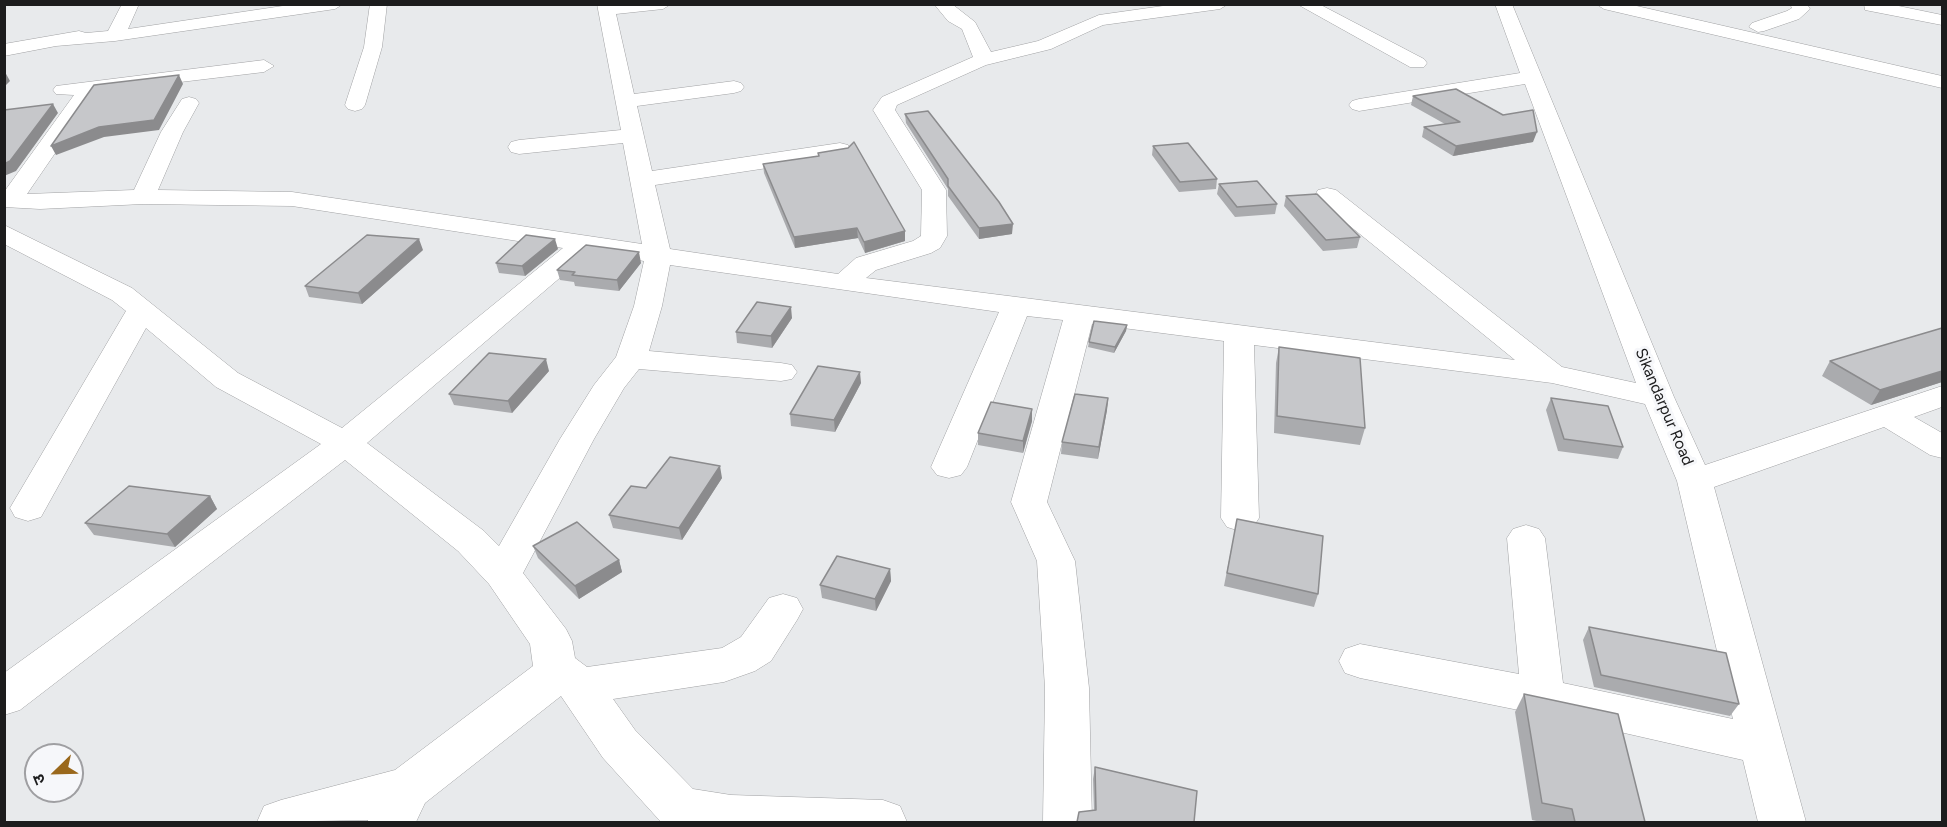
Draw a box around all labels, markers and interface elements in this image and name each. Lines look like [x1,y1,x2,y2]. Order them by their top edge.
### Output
street label: Sikandarpur Road [1631,345,1697,469]
north arrow [24,743,84,803]
text: उ [28,771,49,787]

